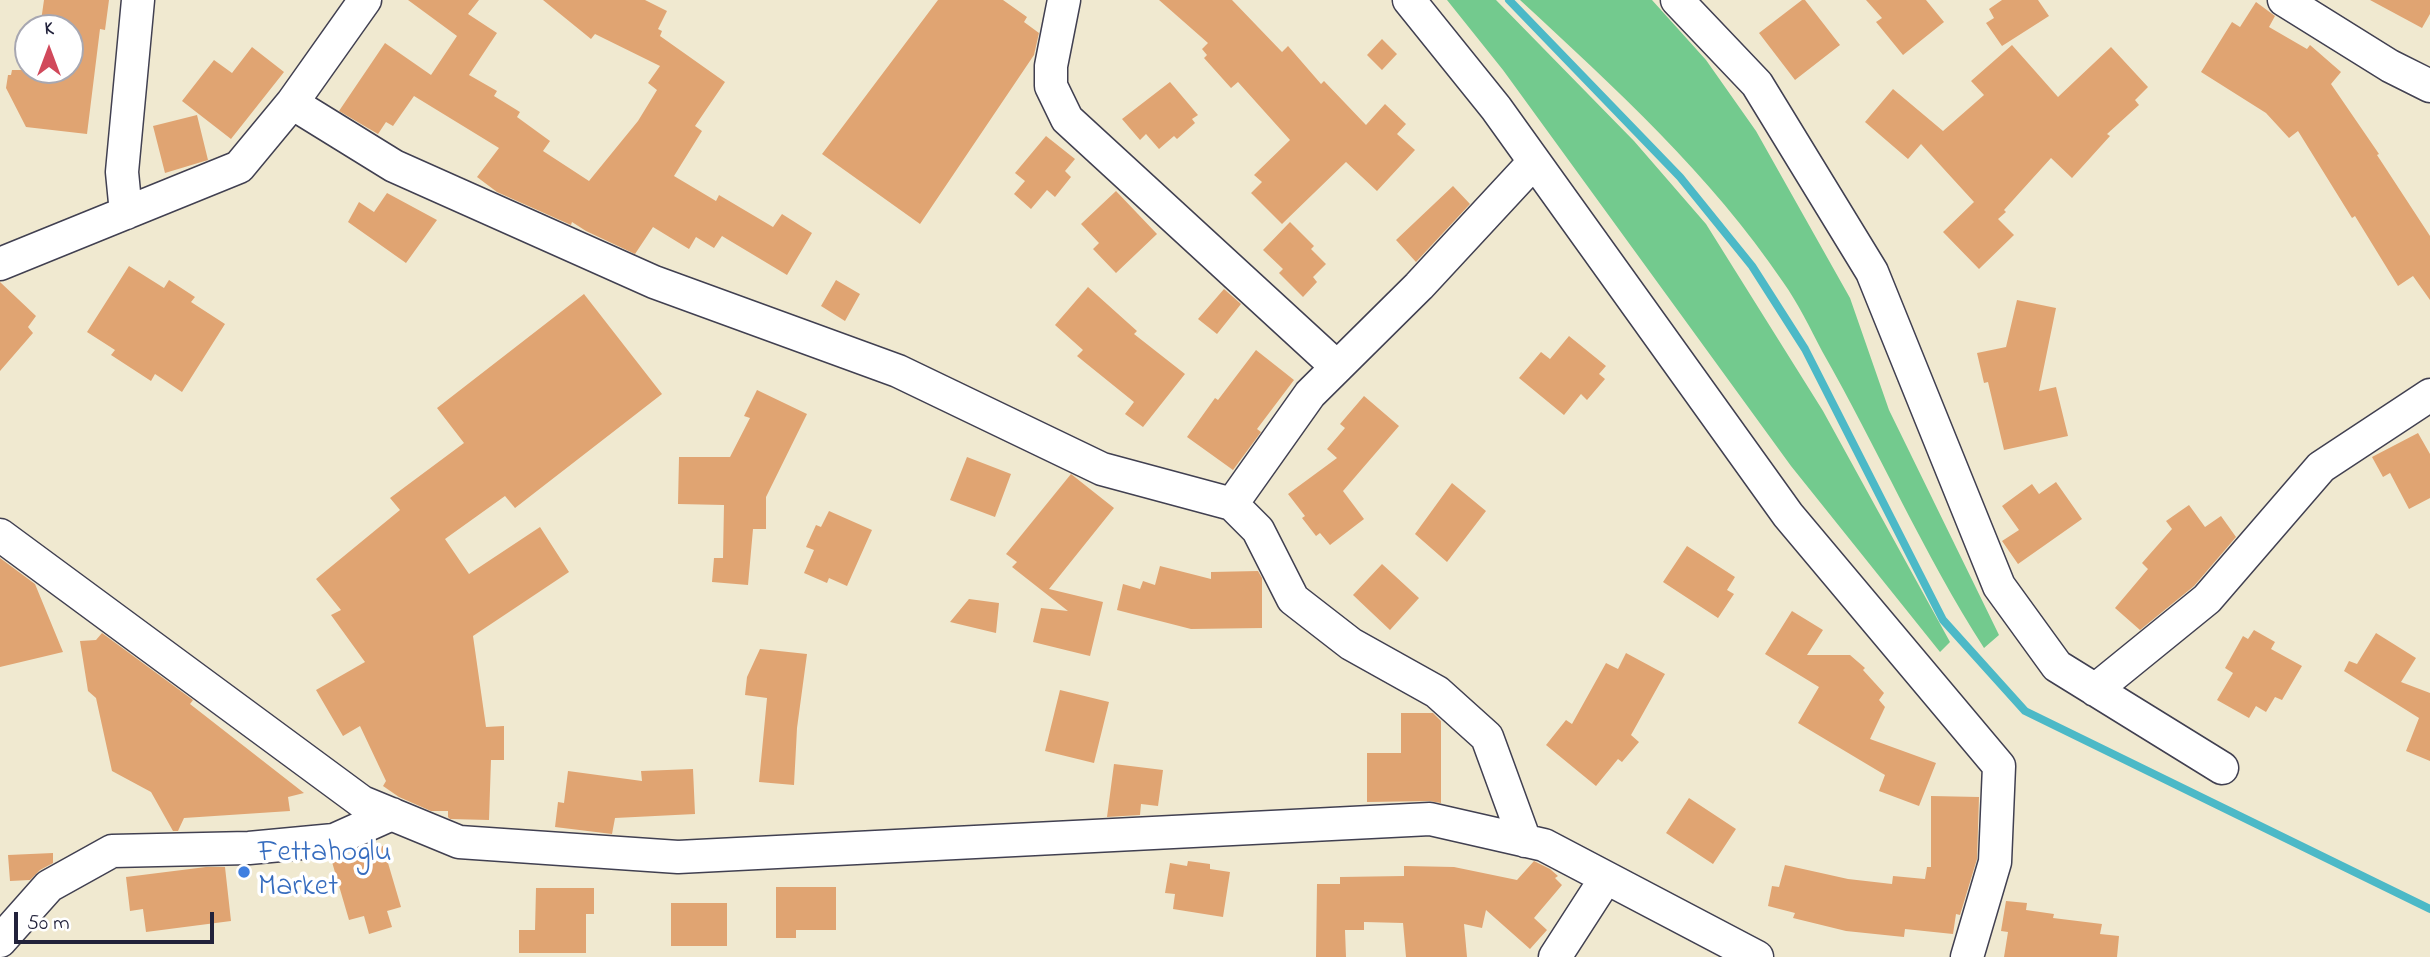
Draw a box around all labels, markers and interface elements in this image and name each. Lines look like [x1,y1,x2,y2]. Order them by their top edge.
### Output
north arrow [14,14,84,84]
text: K [44,16,54,43]
place label: Fettahoglu Market [258,837,391,908]
marker: Fettahoglu Market [236,864,252,880]
scale bar [18,898,217,942]
text: 50 m [27,909,70,939]

